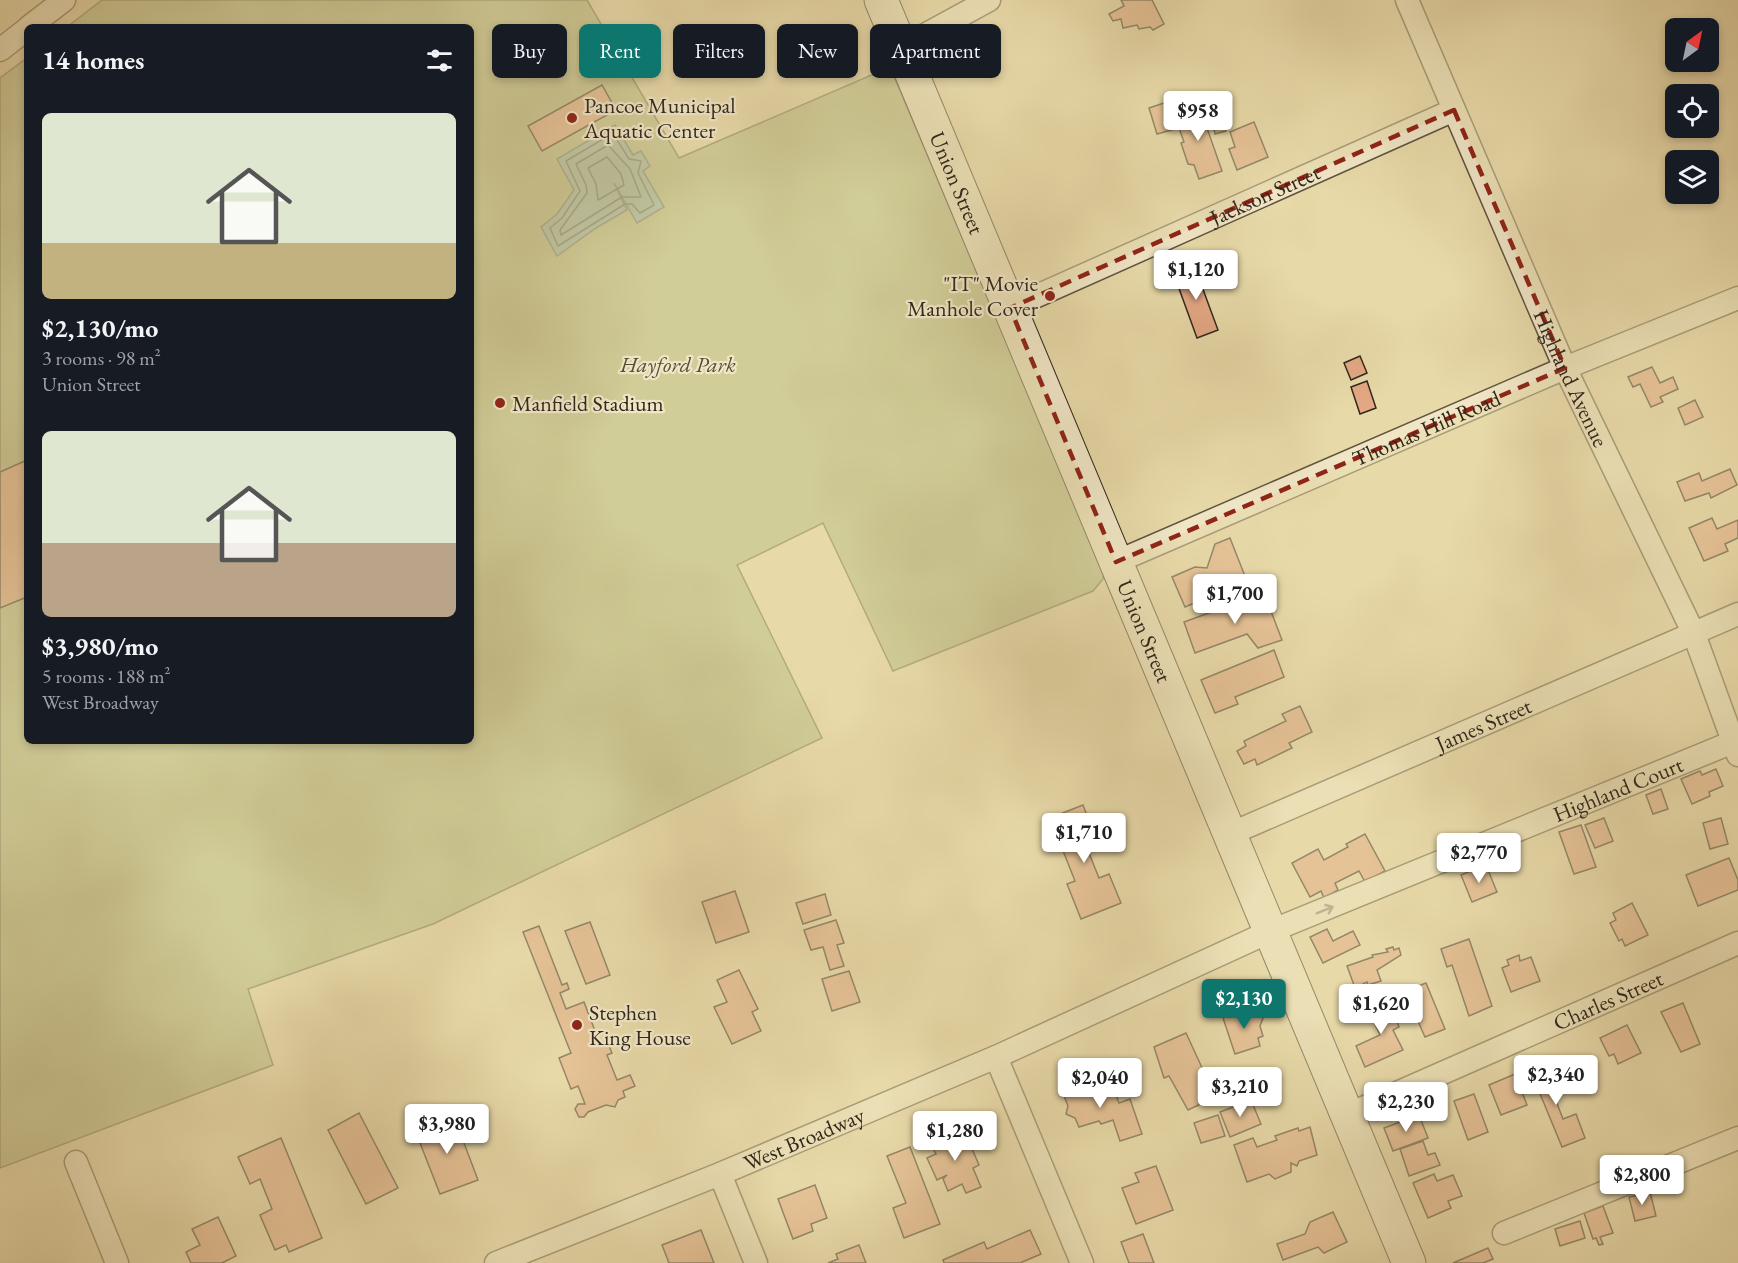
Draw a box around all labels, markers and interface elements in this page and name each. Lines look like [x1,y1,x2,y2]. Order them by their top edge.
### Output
north arrow [1665,18,1719,72]
map controls [1665,18,1719,204]
chip: Buy [492,24,567,78]
chip: Rent [579,24,661,78]
chip: Filters [673,24,765,78]
chip: New [777,24,858,78]
chip: Apartment [870,24,1001,78]
text: 14 homes [42,43,144,77]
icon: filters [423,44,456,77]
button: locate [1665,84,1719,138]
place label: Pancoe Municipal Aquatic Center [583,91,736,145]
pin: $958 [1162,91,1234,142]
text: $958 [1178,97,1218,123]
marker: Pancoe Municipal Aquatic Center [565,111,579,125]
street label: Union Street [923,127,991,239]
button: layers [1665,150,1719,204]
icon: home [195,152,303,260]
street label: Jackson Street [1203,158,1325,233]
pin: $1,120 [1147,250,1245,301]
text: $1,120 [1168,256,1224,282]
place label: "IT" Movie Manhole Cover [907,269,1039,323]
marker: "IT" Movie Manhole Cover [1043,289,1057,303]
street label: Highland Avenue [1526,305,1615,452]
text: $2,130/mo [42,311,158,345]
text: 3 rooms · 98 m² [42,345,161,371]
park label: Hayford Park [619,350,736,379]
text: Union Street [42,371,141,397]
street label: Thomas Hill Road [1348,383,1506,473]
place label: Manfield Stadium [512,389,664,418]
marker: Manfield Stadium [493,396,507,410]
icon: home [195,470,303,578]
pin: $1,700 [1186,574,1284,625]
street label: Union Street [1110,576,1179,687]
text: $1,700 [1207,580,1263,606]
text: $3,980/mo [42,629,158,663]
text: 5 rooms · 188 m² [42,663,170,689]
text: West Broadway [42,689,159,715]
street label: James Street [1429,691,1536,759]
street label: Highland Court [1549,750,1687,829]
pin: $1,710 [1035,813,1133,864]
text: $1,710 [1056,819,1112,845]
pin: $2,770 [1430,833,1528,884]
text: $2,770 [1451,839,1507,865]
one-way arrow [1315,904,1334,915]
street label: Charles Street [1549,964,1667,1038]
pin: $2,130 [1195,979,1293,1030]
pin: $1,620 [1332,984,1430,1035]
text: $2,130 [1216,985,1272,1011]
text: $1,620 [1353,990,1409,1016]
place label: Stephen King House [589,998,691,1052]
marker: Stephen King House [570,1018,584,1032]
pin: $2,340 [1507,1055,1605,1106]
pin: $2,040 [1051,1058,1149,1109]
text: $2,340 [1528,1061,1584,1087]
text: $2,040 [1072,1064,1128,1090]
pin: $3,210 [1191,1067,1289,1118]
text: $3,210 [1212,1073,1268,1099]
pin: $2,230 [1357,1082,1455,1133]
text: $2,230 [1378,1088,1434,1114]
street label: West Broadway [739,1100,869,1177]
pin: $3,980 [398,1104,496,1155]
text: $3,980 [419,1110,475,1136]
pin: $1,280 [906,1111,1004,1162]
text: $1,280 [927,1117,983,1143]
pin: $2,800 [1593,1155,1691,1206]
text: $2,800 [1614,1161,1670,1187]

